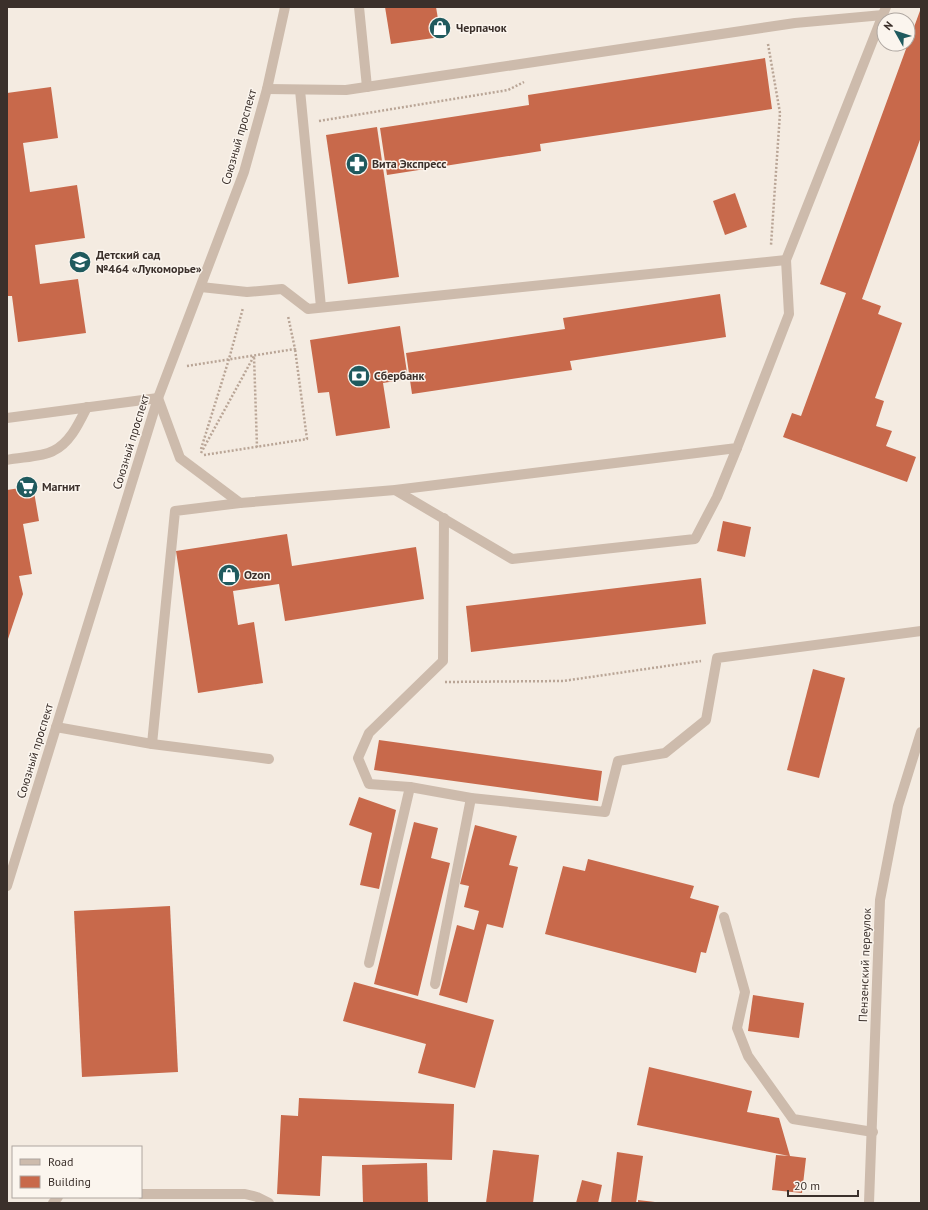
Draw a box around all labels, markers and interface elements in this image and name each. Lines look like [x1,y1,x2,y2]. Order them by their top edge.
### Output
north arrow [876,12,916,52]
shop icon: Черпачок [427,15,453,41]
text: N [881,18,896,33]
place label: Черпачок [456,20,507,35]
street label: Союзный проспект [218,87,259,186]
pharmacy icon: Вита Экспресс [344,151,370,177]
place label: Вита Экспресс [372,156,447,171]
place label: Детский сад №464 «Лукоморье» [96,247,202,276]
school or university icon: Детский сад №464 «Лукоморье» [67,249,93,275]
bank icon: Сбербанк [346,363,372,389]
place label: Сбербанк [374,368,425,383]
street label: Союзный проспект [109,392,152,491]
supermarket icon: Магнит [14,474,40,500]
place label: Магнит [42,479,80,494]
shop icon: Ozon [216,562,242,588]
place label: Ozon [244,567,270,582]
street label: Союзный проспект [13,701,56,800]
street label: Пензенский переулок [855,907,874,1022]
legend [12,1146,142,1198]
text: Road [48,1154,73,1169]
scale bar [788,1172,858,1198]
text: Building [48,1174,91,1189]
text: 20 m [794,1178,820,1193]

